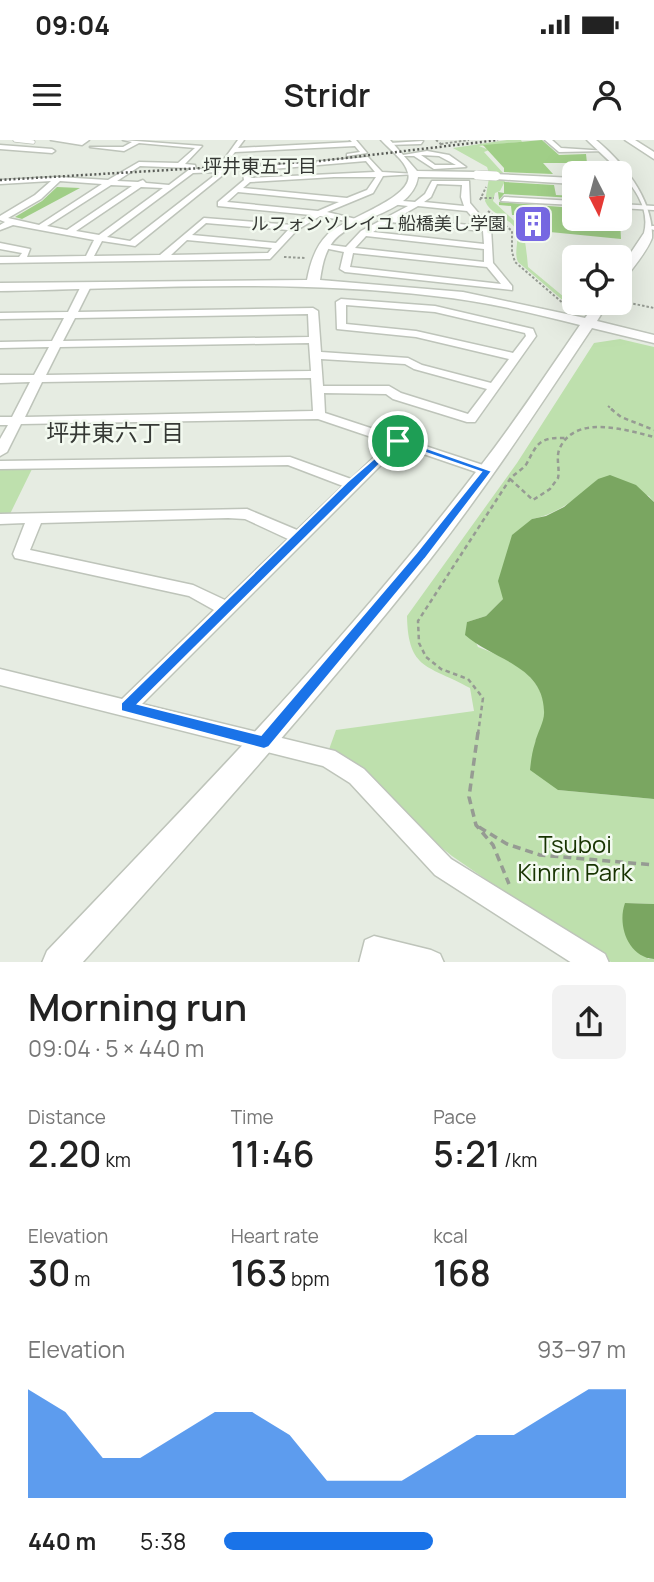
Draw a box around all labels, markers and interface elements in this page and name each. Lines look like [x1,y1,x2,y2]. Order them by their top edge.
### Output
text: 09:04 [35,7,110,43]
text: Stridr [284,73,370,117]
icon: menu [28,76,66,114]
icon: person [588,76,626,114]
district label: 坪井東五丁目 [203,153,317,179]
north arrow [562,161,632,231]
map controls [562,161,632,315]
building icon: ルフォンソレイユ 船橋美し学園 [512,203,554,245]
place label: ルフォンソレイユ 船橋美し学園 [251,211,506,235]
button: locate [562,245,632,315]
pin [368,411,428,471]
district label: 坪井東六丁目 [46,416,184,448]
icon: arrive [379,422,417,460]
park label: Tsuboi Kinrin Park [517,827,634,888]
text: Morning run [28,980,247,1032]
button: share [552,985,626,1059]
text: 09:04 · 5 × 440 m [28,1032,204,1064]
text: Distance [28,1104,106,1130]
text: Time [231,1104,274,1130]
text: Pace [433,1104,476,1130]
text: 2.20 [28,1130,102,1178]
text: 11:46 [231,1130,315,1178]
text: 5:21 [433,1130,501,1178]
text: km [102,1147,131,1173]
text: /km [501,1147,537,1173]
text: Elevation [28,1223,108,1249]
text: Heart rate [231,1223,319,1249]
text: kcal [433,1223,468,1249]
text: 30 [28,1249,71,1297]
text: 163 [231,1249,287,1297]
text: 168 [433,1249,491,1297]
text: m [71,1266,90,1292]
text: bpm [287,1266,330,1292]
text: Elevation [28,1333,125,1365]
text: 93–97 m [537,1333,626,1365]
text: 440 m [28,1525,96,1557]
text: 5:38 [140,1525,186,1557]

